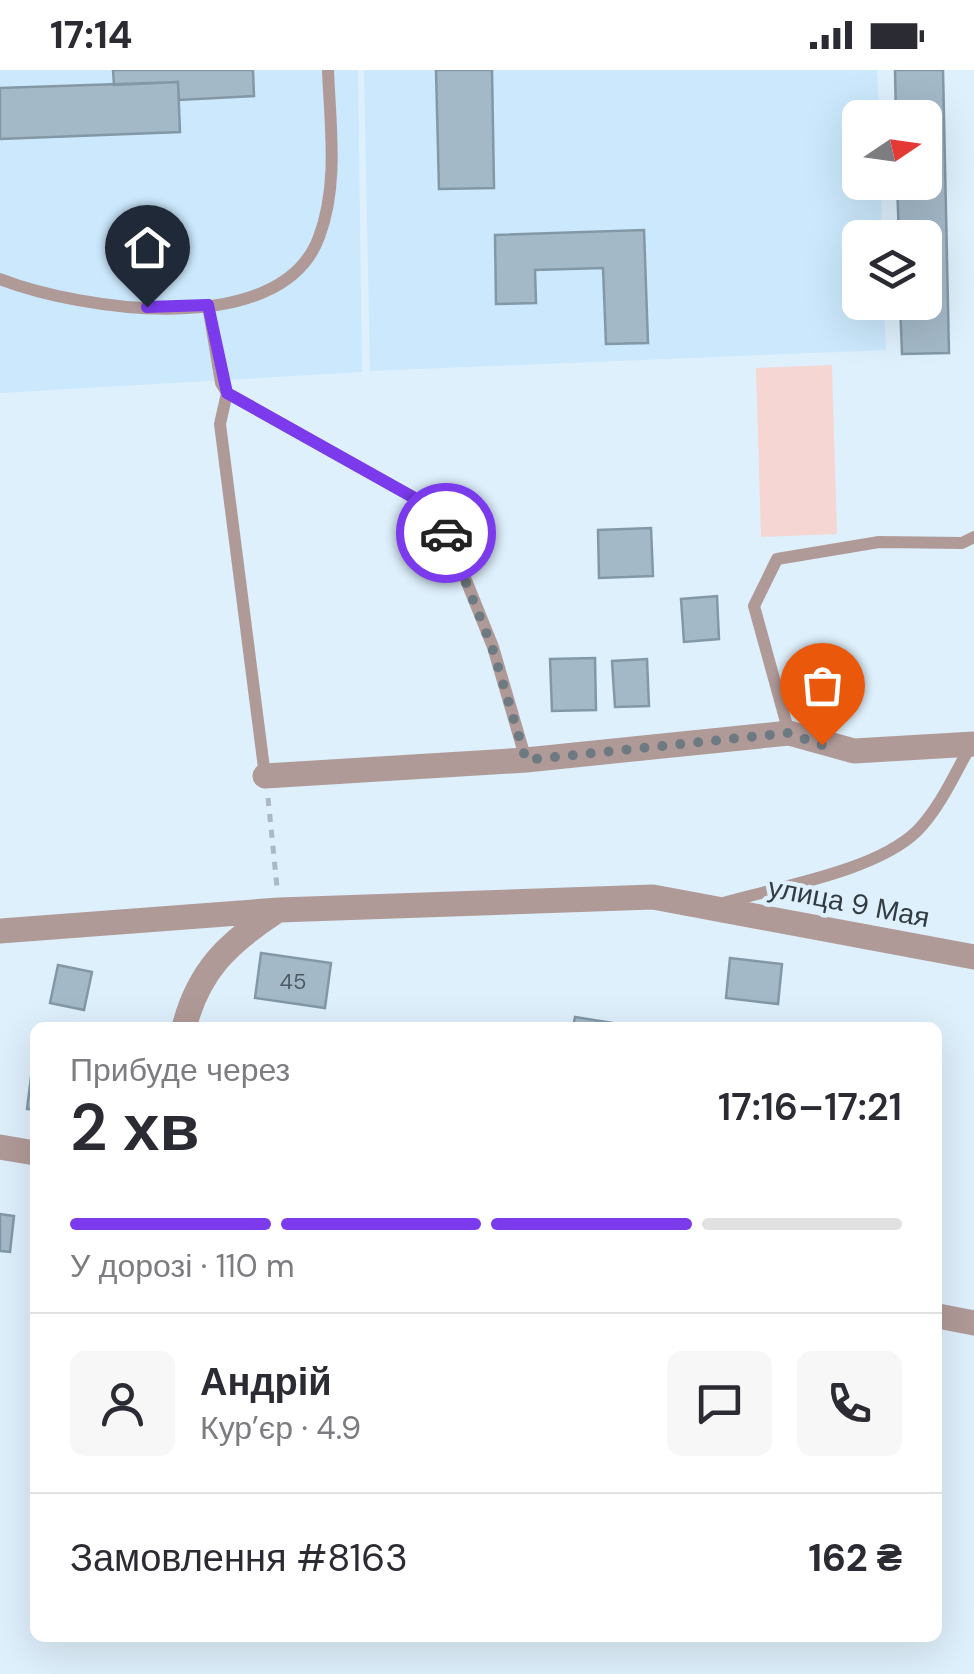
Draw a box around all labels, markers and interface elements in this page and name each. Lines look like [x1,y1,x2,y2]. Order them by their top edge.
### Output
text: 17:14 [50,10,132,60]
north arrow [842,100,942,200]
map controls [842,100,942,320]
pin [105,205,190,308]
icon: home [120,220,175,275]
button: layers [842,220,942,320]
courier [396,483,496,583]
icon: car [419,506,474,561]
pin [780,643,865,746]
icon: bag [795,658,850,713]
street label: улица 9 Мая [765,869,933,936]
house number: 45 [280,967,306,996]
text: Прибуде через [70,1049,290,1091]
text: 17:16–17:21 [718,1082,902,1132]
text: 2 хв [70,1086,199,1170]
text: У дорозі · 110 m [70,1245,295,1287]
button: person [70,1351,175,1456]
button: chat [667,1351,772,1456]
button: phone [797,1351,902,1456]
text: Андрій [200,1357,332,1407]
text: Кур’єр · 4.9 [200,1407,361,1449]
text: Замовлення #8163 [70,1533,408,1583]
text: 162 ₴ [808,1533,902,1583]

